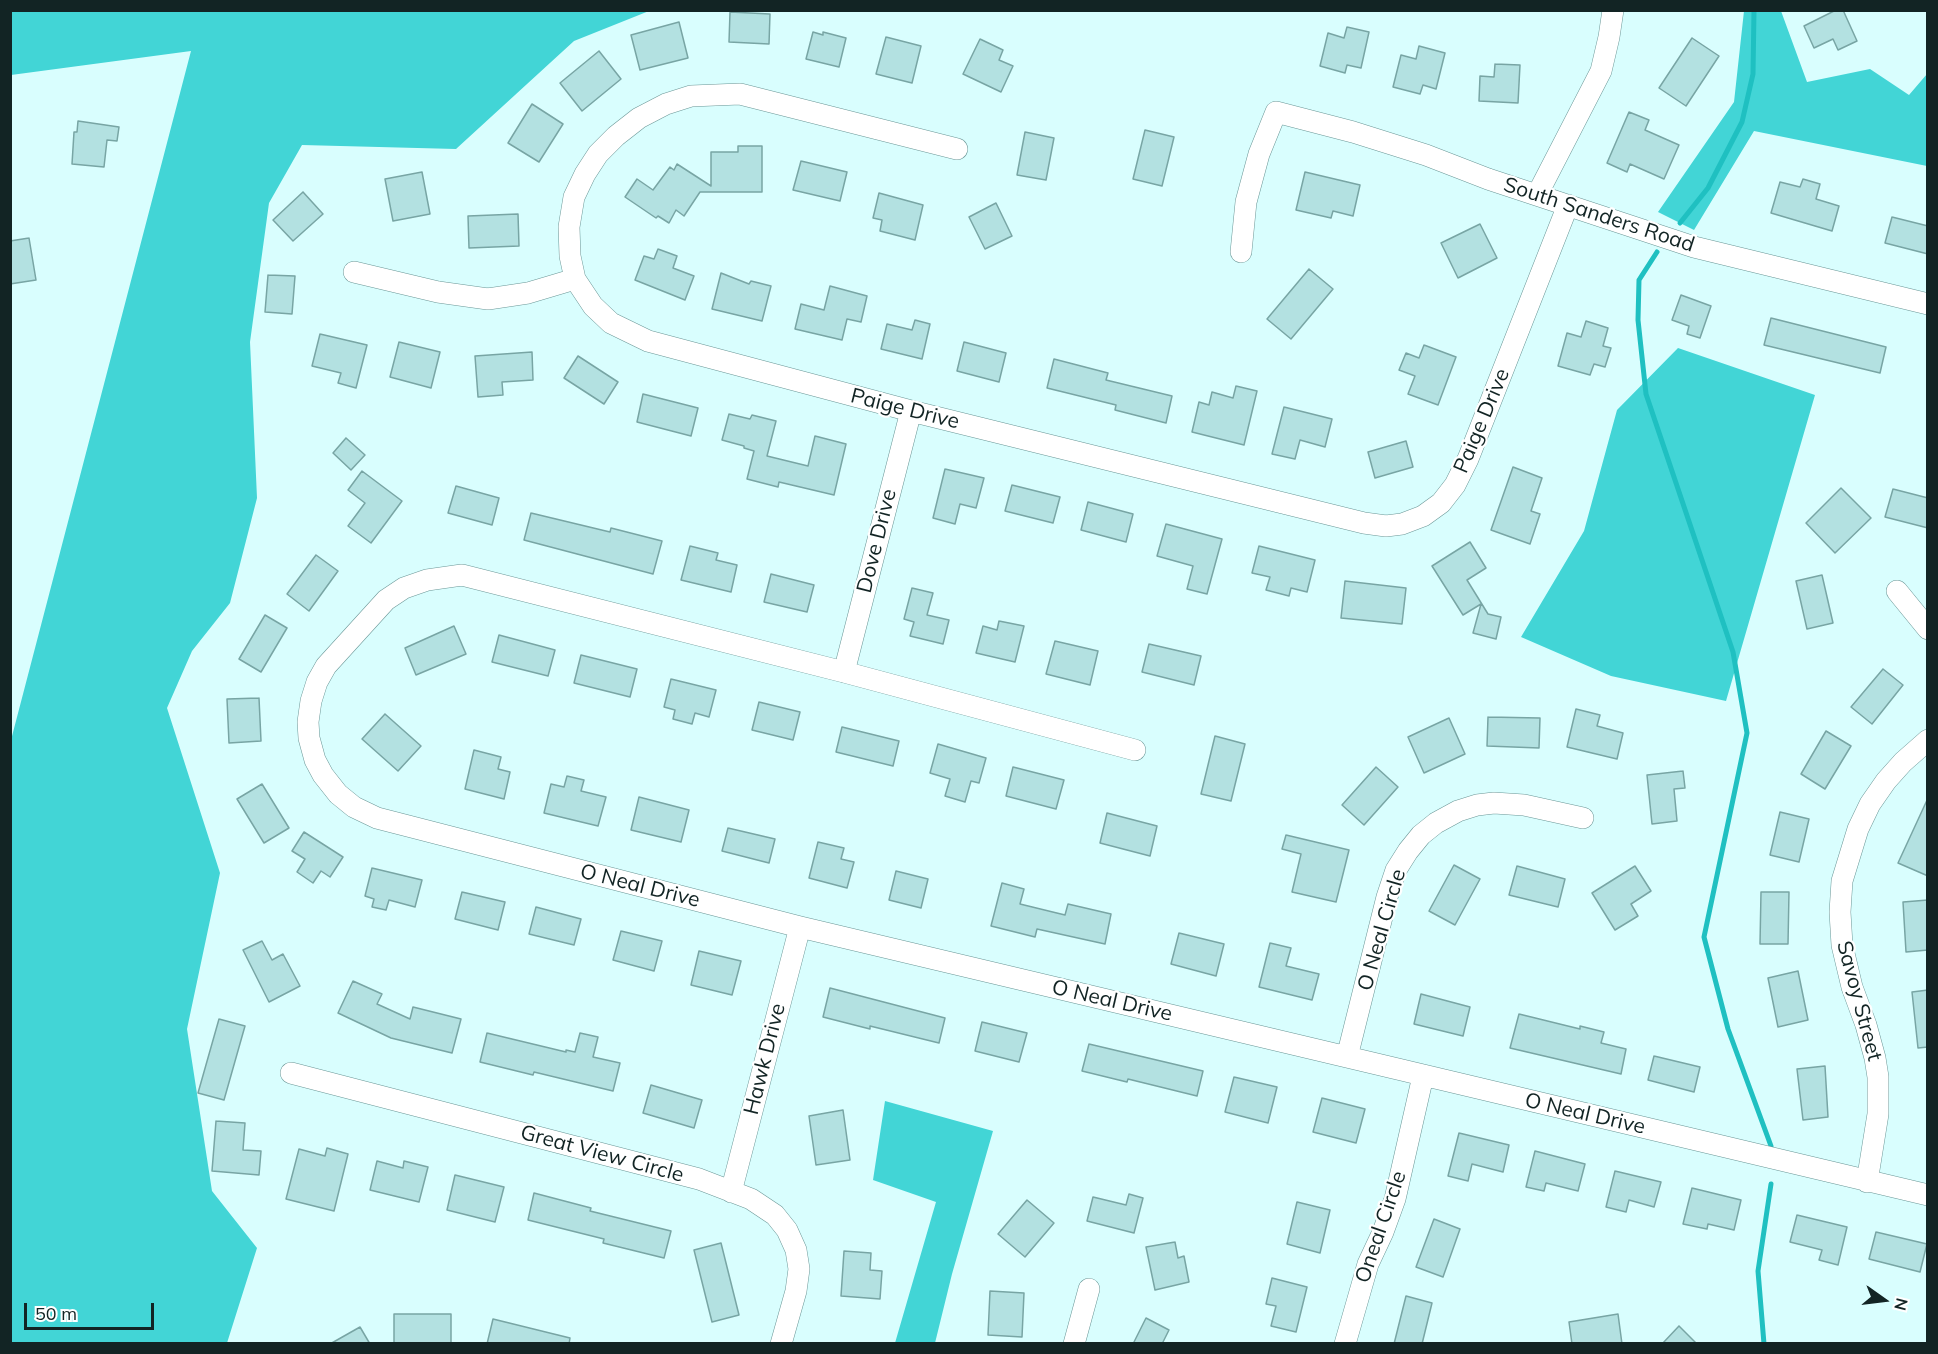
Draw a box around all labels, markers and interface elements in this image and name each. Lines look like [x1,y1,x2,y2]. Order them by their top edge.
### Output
street label: South Sanders Road [1500,172,1698,258]
street label: Paige Drive [1449,365,1515,477]
street label: Paige Drive [848,383,962,435]
street label: Dove Drive [852,486,902,596]
street label: O Neal Drive [577,859,703,913]
street label: O Neal Circle [1353,866,1411,994]
street label: Savoy Street [1831,938,1887,1064]
street label: O Neal Drive [1049,975,1175,1027]
street label: Hawk Drive [739,1001,791,1117]
street label: O Neal Drive [1522,1088,1648,1140]
street label: Great View Circle [518,1120,686,1188]
street label: Oneal Circle [1350,1168,1412,1286]
north arrow [1854,1270,1914,1330]
scale bar [27,1291,158,1329]
text: N [1890,1296,1913,1313]
text: 50 m [35,1302,77,1325]

